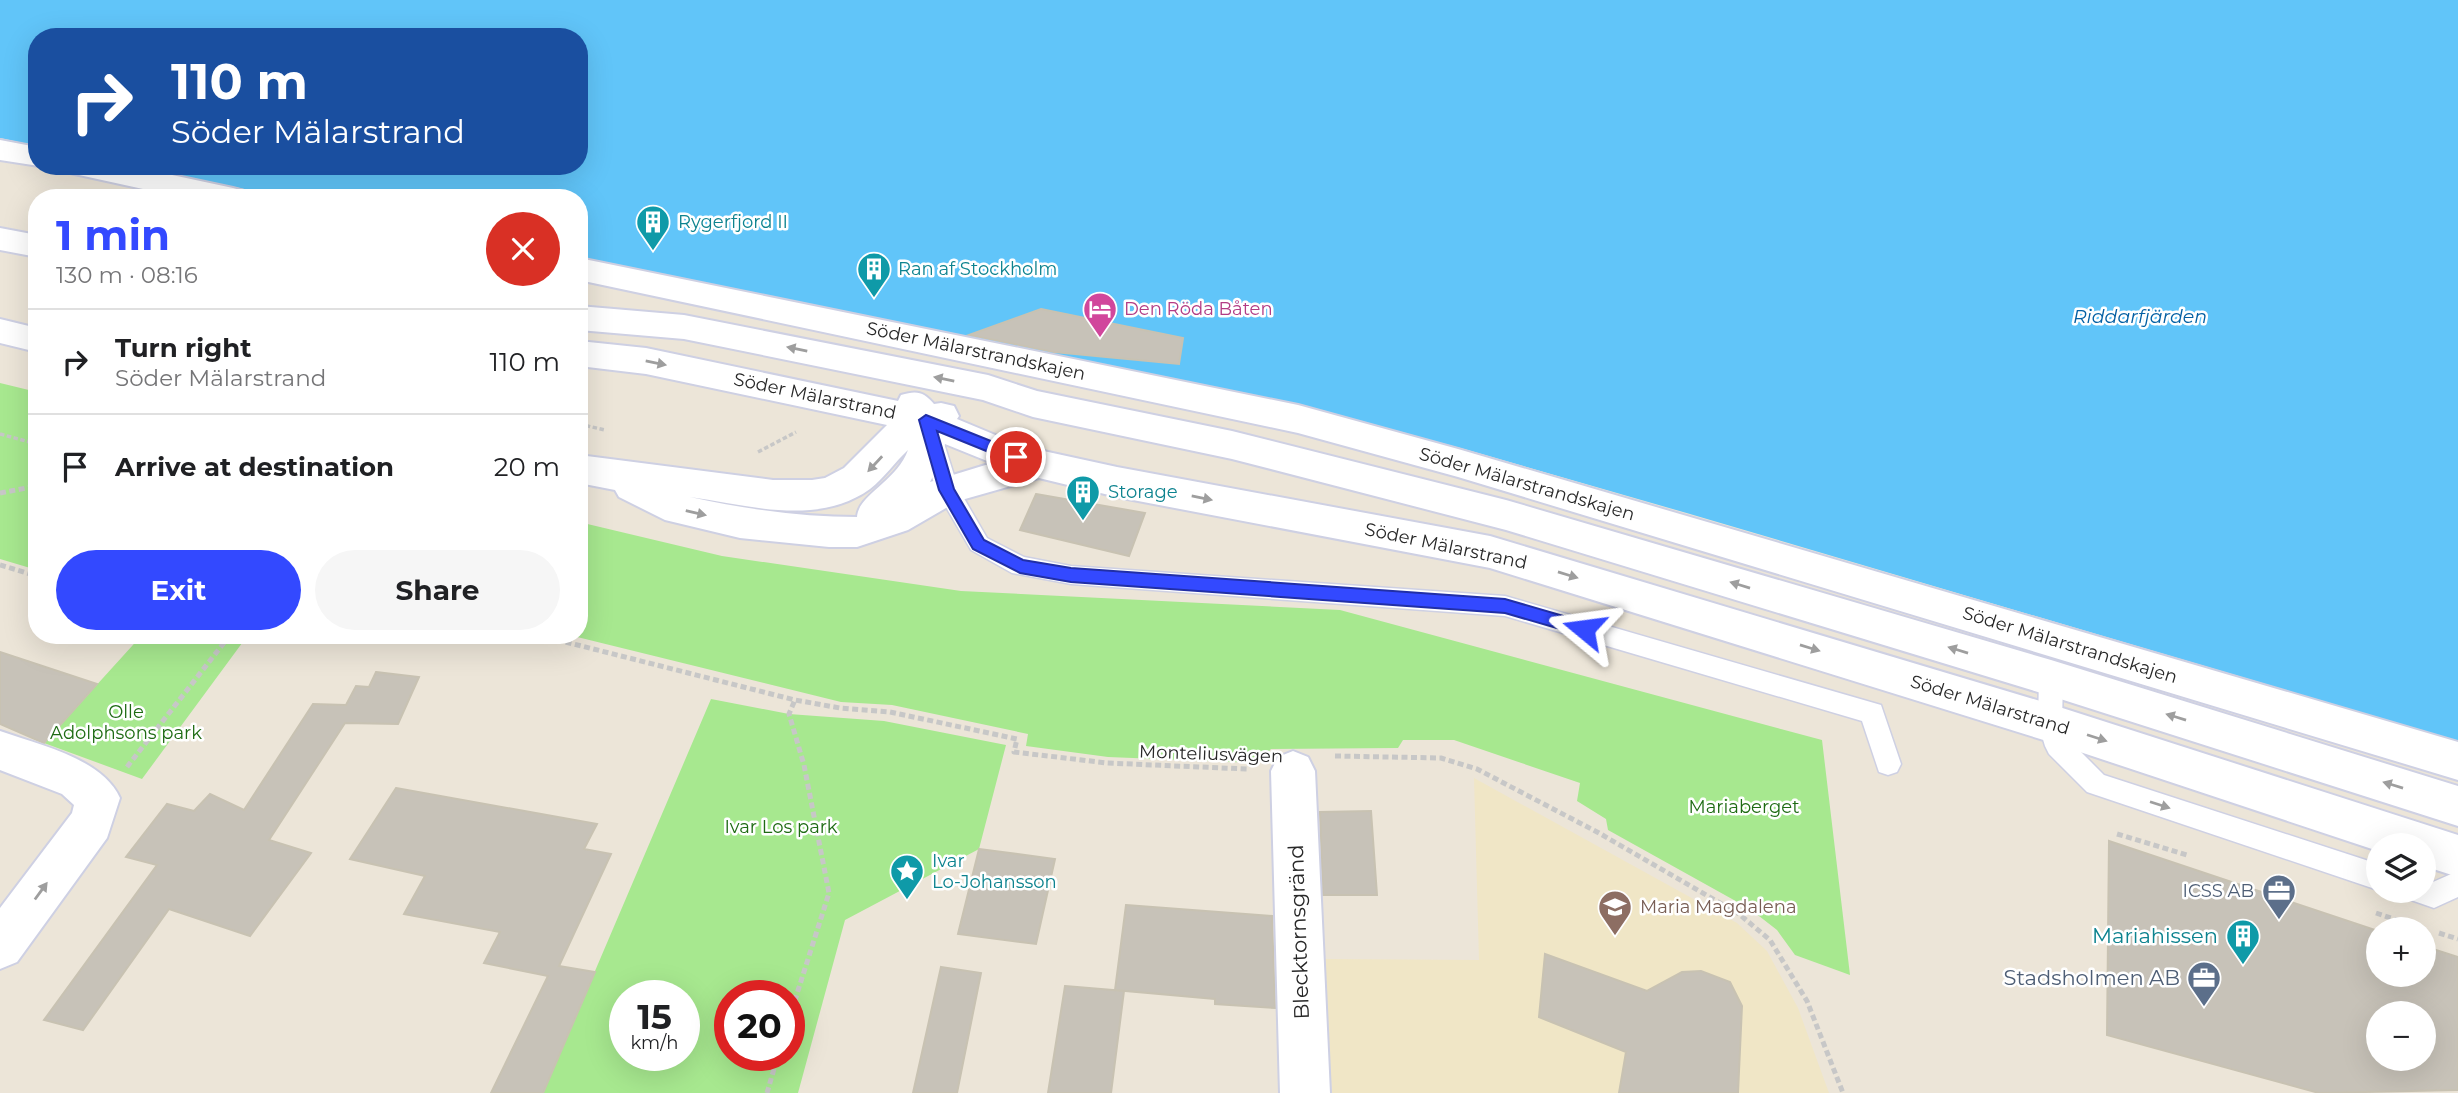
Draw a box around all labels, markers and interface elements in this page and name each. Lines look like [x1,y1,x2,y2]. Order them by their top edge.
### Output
text: 110 m [171,52,308,111]
icon: right [56,56,147,147]
text: Söder Mälarstrand [171,112,465,151]
building icon: Rygerfjord II [634,203,672,252]
text: 1 min [56,209,170,261]
place label: Rygerfjord II [678,211,788,233]
button: close [486,212,560,286]
building icon: Ran af Stockholm [855,250,893,299]
place label: Ran af Stockholm [898,258,1057,280]
text: 130 m · 08:16 [56,261,198,289]
hotel icon: Den Röda Båten [1081,290,1119,339]
place label: Den Röda Båten [1124,298,1273,320]
water label: Riddarfjärden [2073,305,2207,328]
street label: Söder Mälarstrandskajen [864,317,1088,385]
text: Turn right [115,332,251,364]
icon: right [56,343,94,381]
one-way arrow [786,344,808,355]
text: 110 m [490,346,560,378]
one-way arrow [645,358,667,369]
text: Söder Mälarstrand [115,364,326,392]
street label: Söder Mälarstrand [732,368,898,424]
one-way arrow [933,373,955,384]
pin [986,427,1046,487]
icon: arrive [997,438,1035,476]
street label: Söder Mälarstrandskajen [1417,443,1637,525]
icon: arrive [56,448,94,486]
text: Arrive at destination [115,451,394,483]
text: 20 m [494,451,560,483]
one-way arrow [867,455,883,472]
building icon: Storage [1064,473,1102,522]
place label: Storage [1108,481,1178,503]
one-way arrow [1191,493,1213,504]
one-way arrow [685,508,707,519]
street label: Söder Mälarstrand [1363,518,1529,574]
button: Exit [56,550,301,630]
button: Share [315,550,560,630]
one-way arrow [1558,571,1579,581]
one-way arrow [1730,580,1751,590]
position arrow [1547,592,1621,666]
street label: Söder Mälarstrandskajen [1960,602,2180,688]
one-way arrow [1799,644,1820,654]
one-way arrow [1948,645,1969,655]
street label: Söder Mälarstrand [1908,670,2072,740]
park label: Olle Adolphsons park [50,701,202,744]
one-way arrow [2165,712,2186,722]
one-way arrow [2086,734,2107,744]
street label: Monteliusvägen [1139,740,1283,768]
one-way arrow [2382,780,2403,790]
park label: Mariaberget [1689,796,1799,818]
one-way arrow [2150,800,2171,811]
park label: Ivar Los park [724,816,838,838]
map controls [2366,833,2436,1071]
button: layers [2366,833,2436,903]
street label: Blecktornsgränd [1283,844,1314,1020]
place label: Ivar Lo-Johansson [932,850,1057,893]
place icon: Ivar Lo-Johansson [888,852,926,901]
office icon: ICSS AB [2260,872,2298,921]
place label: ICSS AB [2183,880,2254,902]
one-way arrow [33,883,48,901]
school or university icon: Maria Magdalena [1596,888,1634,937]
place label: Maria Magdalena [1640,896,1797,918]
building icon: Mariahissen [2224,917,2262,966]
button: + [2366,917,2436,987]
place label: Mariahissen [2092,923,2218,948]
office icon: Stadsholmen AB [2185,959,2223,1008]
place label: Stadsholmen AB [2004,965,2180,990]
speed limit sign: 20 [714,980,805,1071]
text: 15 [637,995,672,1038]
button: − [2366,1001,2436,1071]
text: km/h [630,1032,679,1054]

